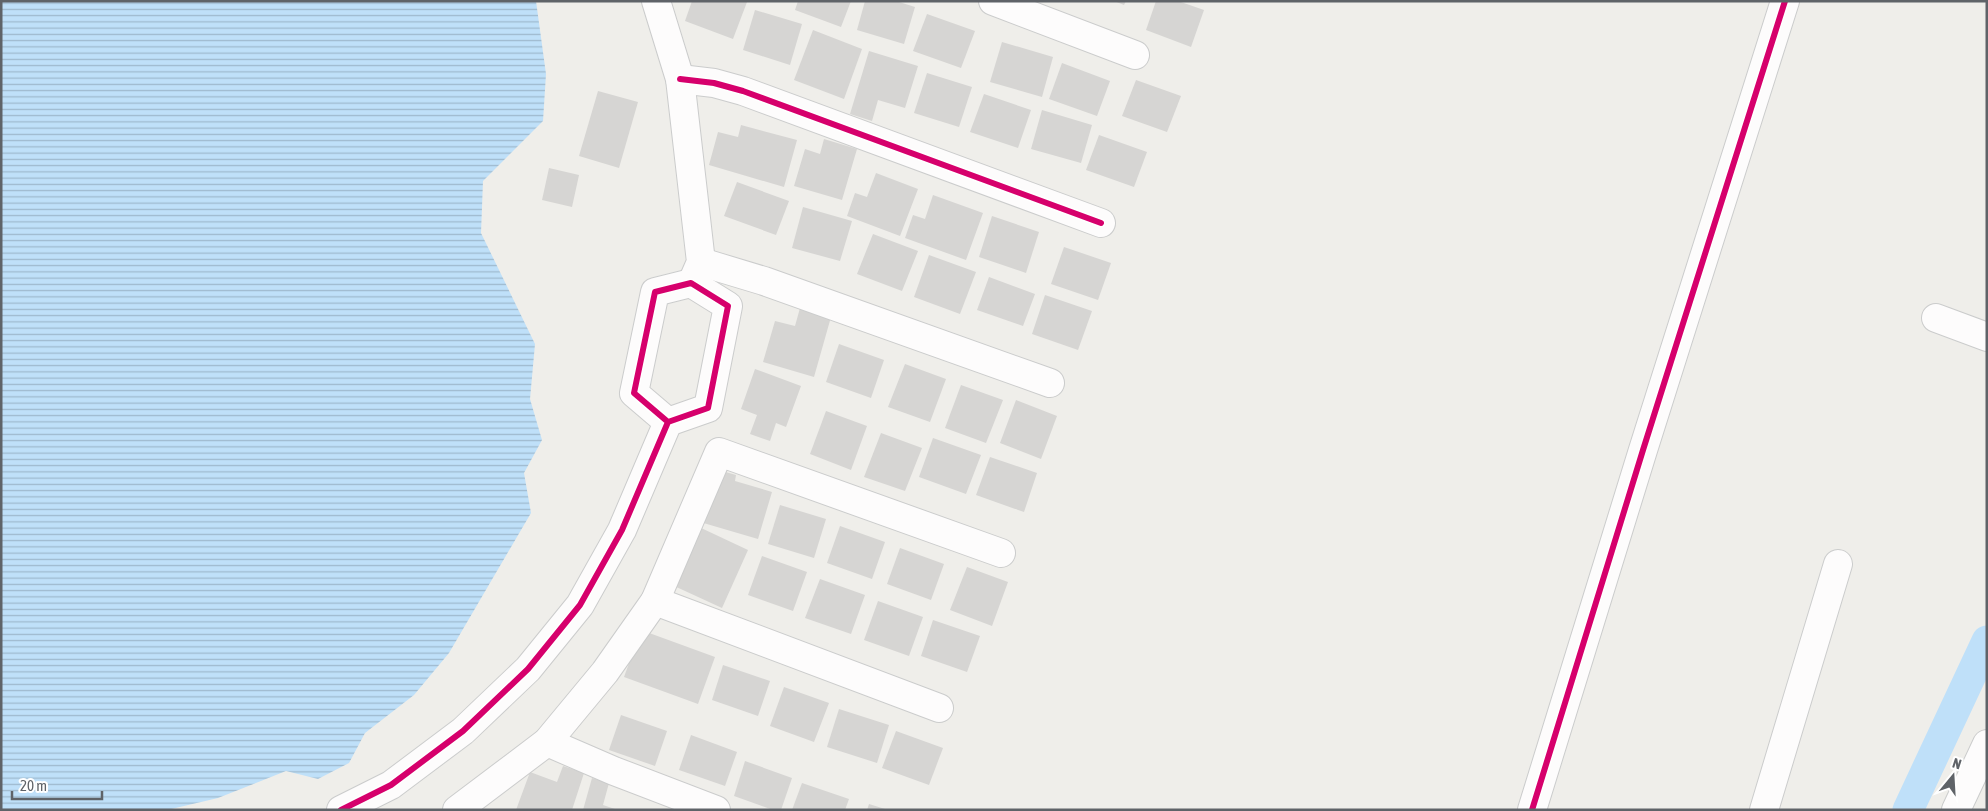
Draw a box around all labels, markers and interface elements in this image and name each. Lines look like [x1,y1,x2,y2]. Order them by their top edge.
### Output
north arrow [1928,751,1978,801]
text: N [1951,755,1963,773]
scale bar [12,768,102,800]
text: 20 m [20,777,47,794]

